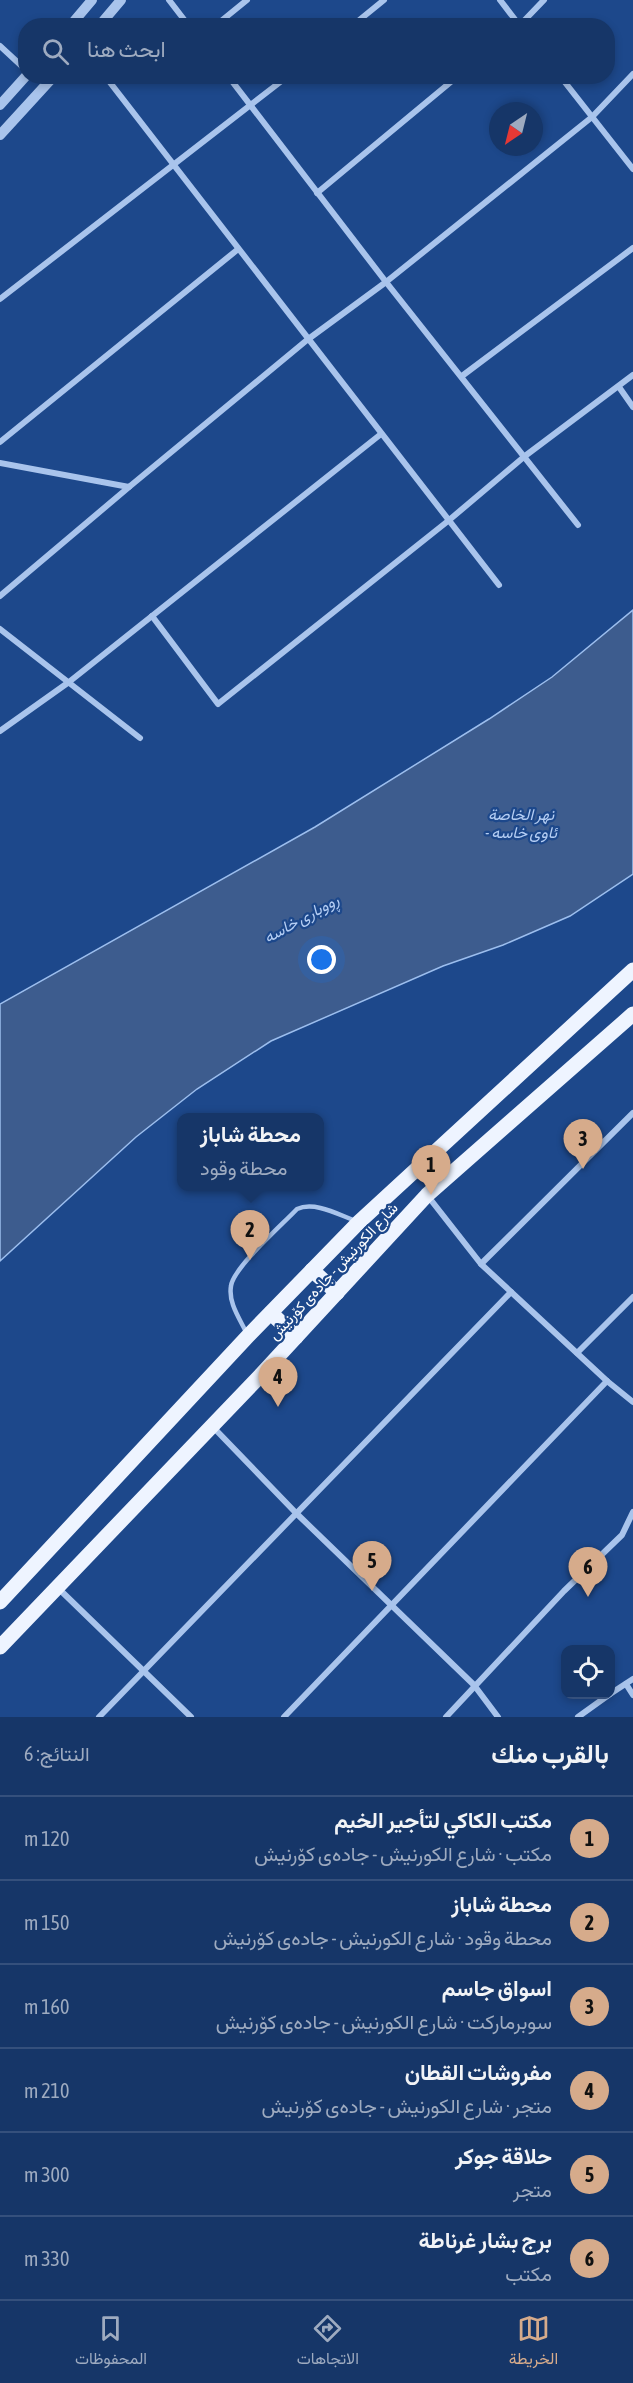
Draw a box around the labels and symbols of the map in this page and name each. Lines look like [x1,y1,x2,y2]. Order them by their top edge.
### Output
north arrow [489,102,543,156]
water label: نهر الخاصة - ئاوی خاسە [485,805,559,843]
water label: ڕووباری خاسە [260,890,345,950]
your location [307,945,336,974]
pin: 3 [564,1120,602,1169]
pin: 1 [412,1146,450,1195]
street label: شارع الكورنيش - جادەی کۆرنیش [265,1199,403,1345]
pin: 2 [230,1210,270,1260]
pin: 4 [258,1358,298,1407]
pin: 5 [352,1542,392,1591]
pin: 6 [568,1548,608,1597]

